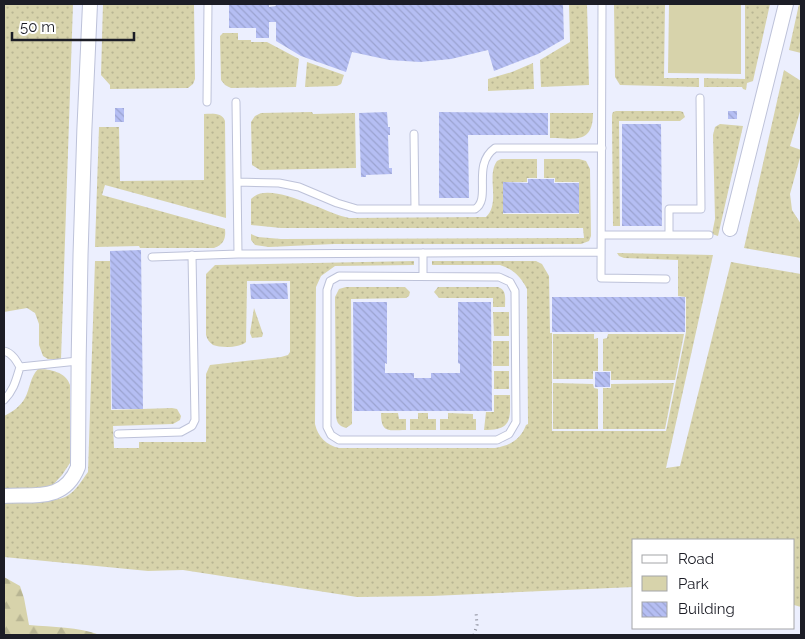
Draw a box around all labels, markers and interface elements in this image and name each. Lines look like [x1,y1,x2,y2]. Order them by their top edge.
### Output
scale bar [12,10,135,42]
text: 50 m [20,18,55,36]
legend [632,539,795,629]
text: Road [678,550,714,568]
text: Park [678,575,709,593]
text: Building [678,600,735,618]

